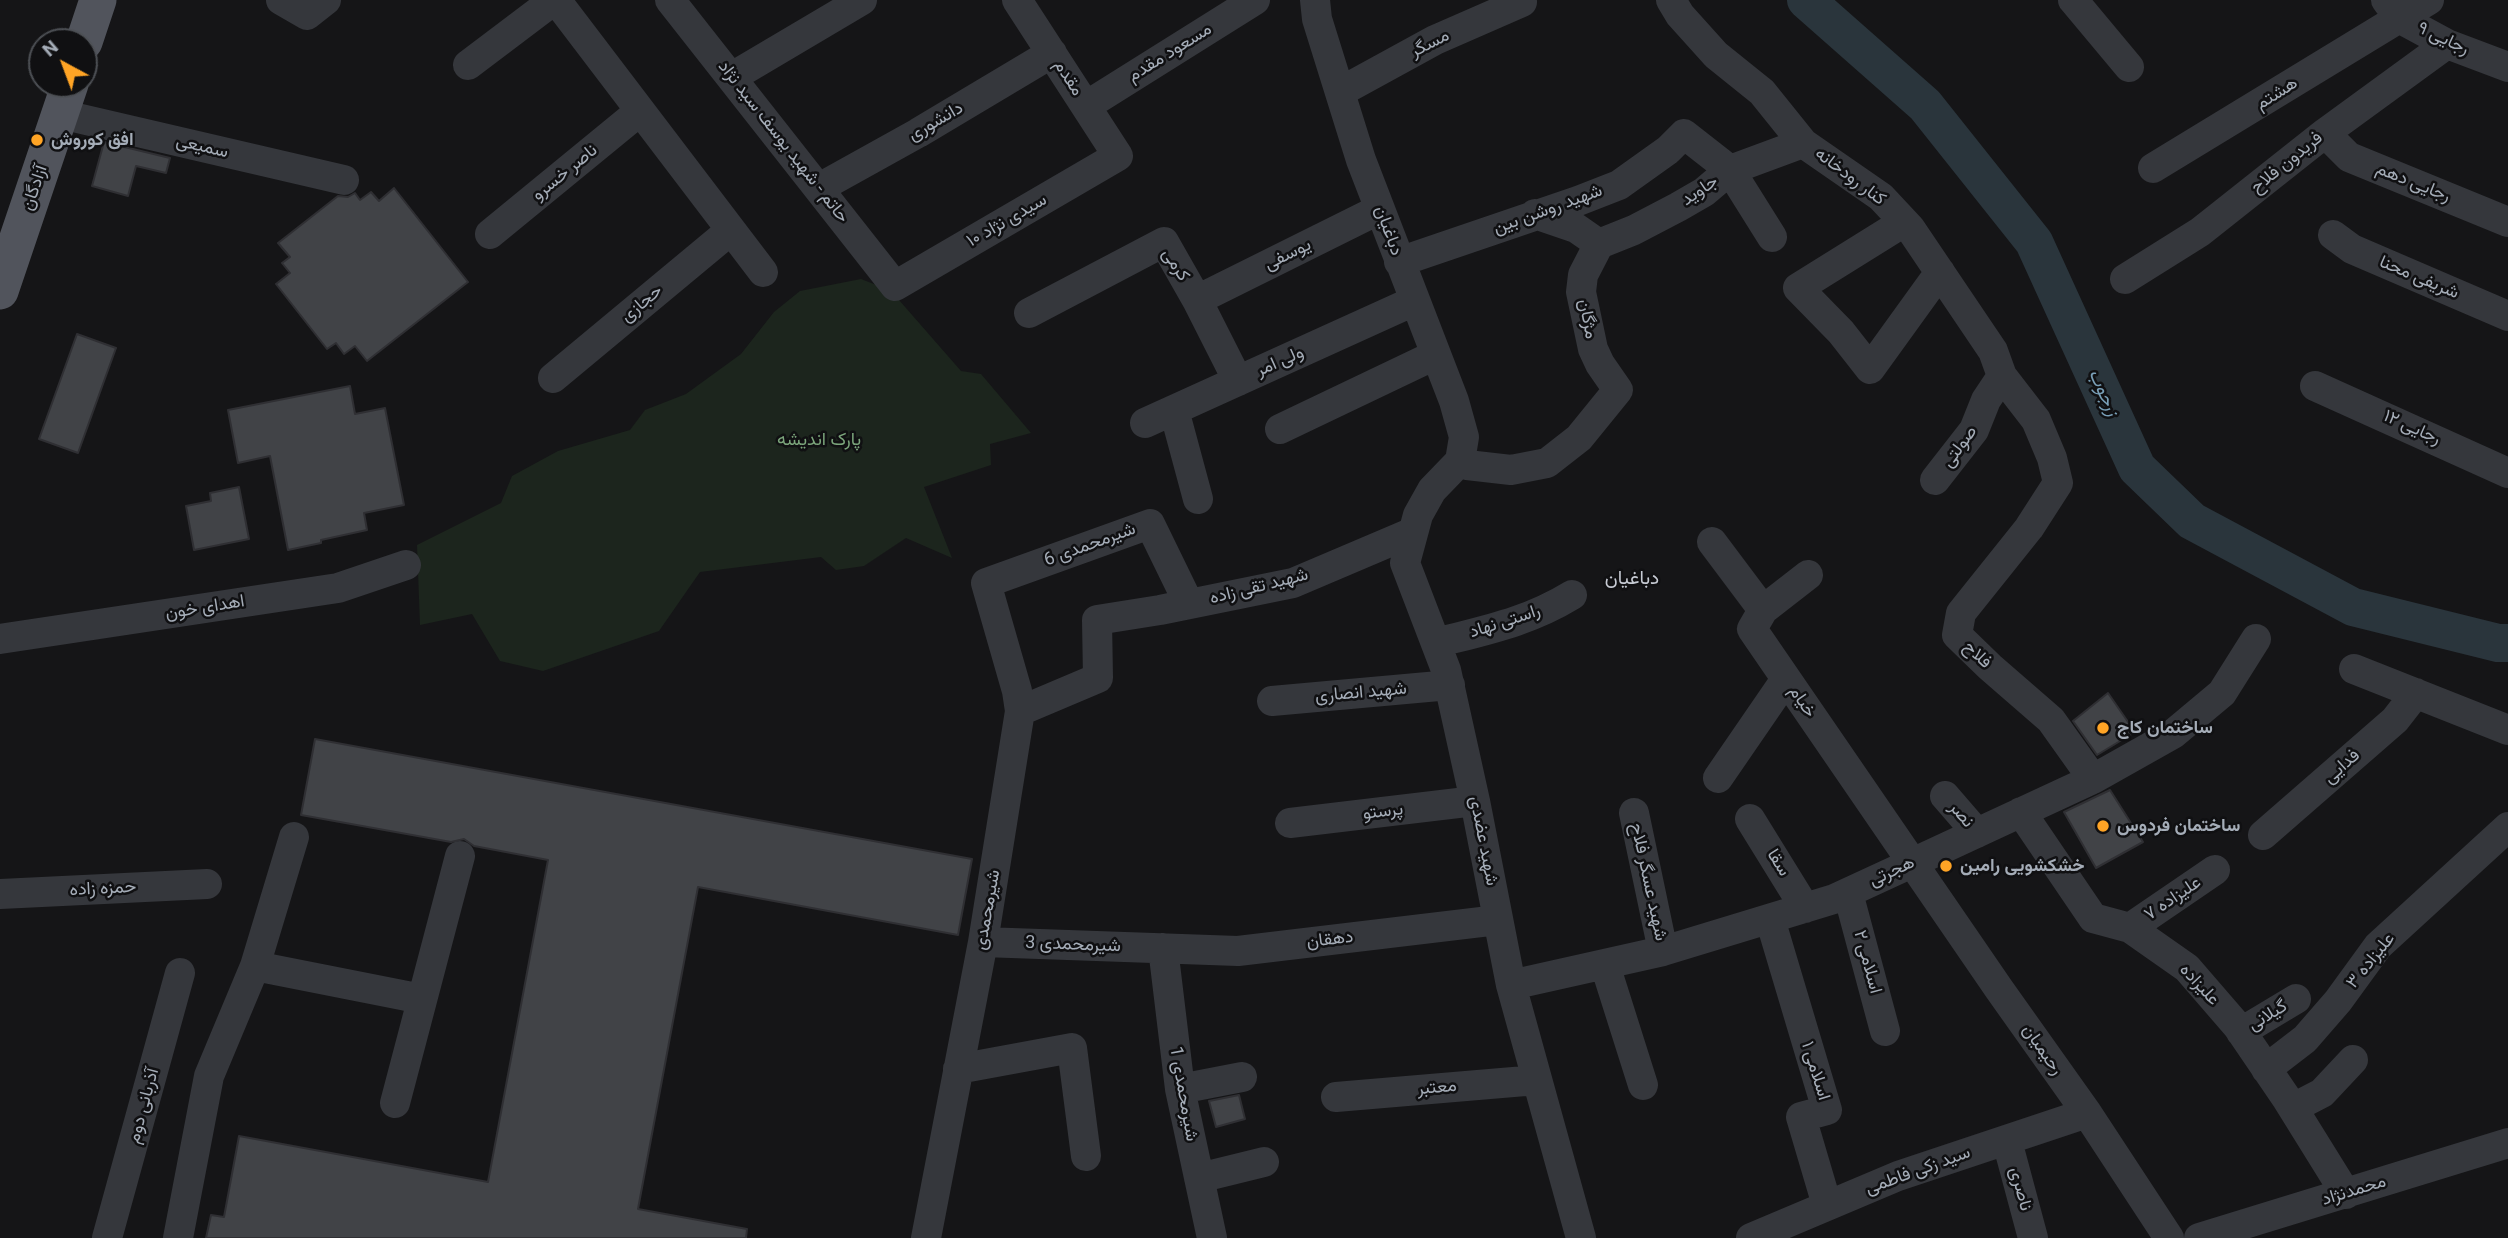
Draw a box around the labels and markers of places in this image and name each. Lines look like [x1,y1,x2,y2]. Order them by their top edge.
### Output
place label: افق کوروش [51,129,134,151]
marker: افق کوروش [29,132,45,148]
place label: ساختمان کاج [2117,717,2213,739]
marker: ساختمان کاج [2095,720,2111,736]
place label: ساختمان فردوس [2117,815,2240,837]
marker: ساختمان فردوس [2095,818,2111,834]
place label: خشکشویی رامین [1960,855,2085,877]
marker: خشکشویی رامین [1938,858,1954,874]

